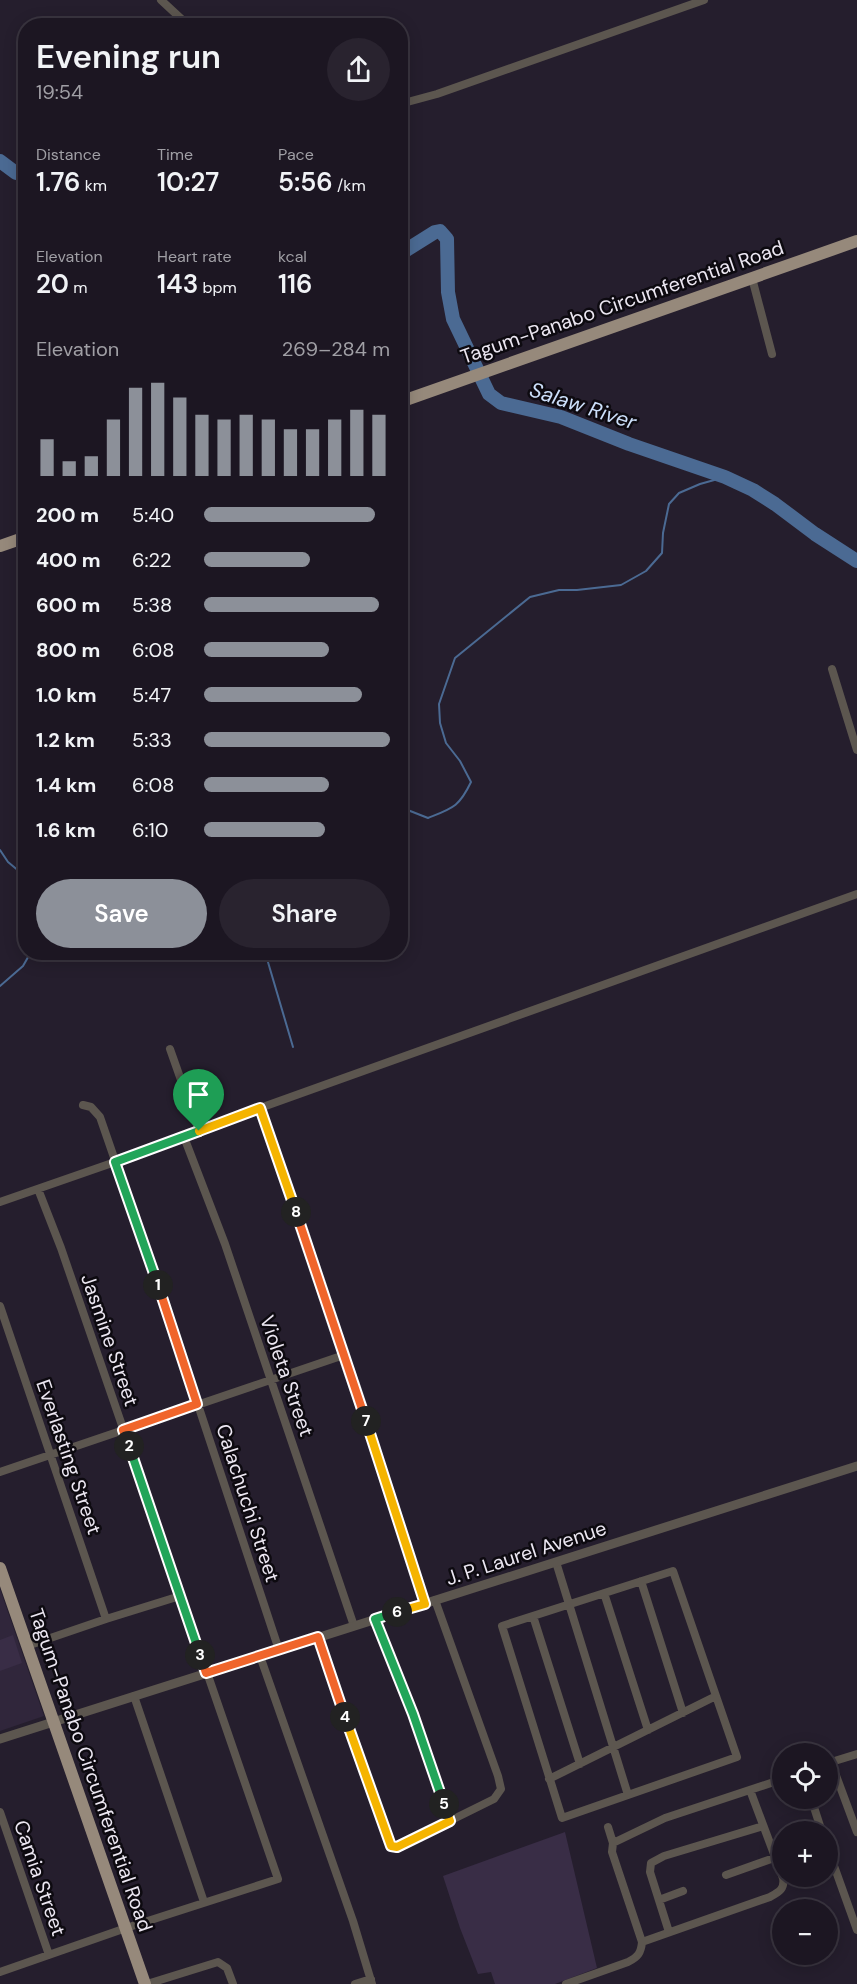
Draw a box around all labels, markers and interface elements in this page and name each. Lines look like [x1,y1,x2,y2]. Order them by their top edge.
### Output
text: Evening run [36,35,221,78]
button: share [327,38,390,101]
text: 19:54 [36,79,83,105]
text: Distance [36,144,101,165]
text: Time [157,144,193,165]
text: Pace [278,144,314,165]
text: 1.76 [36,165,80,199]
text: 10:27 [157,165,219,199]
text: 5:56 [278,165,333,199]
text: km [80,175,107,196]
text: /km [333,175,366,196]
street label: Tagum-Panabo Circumferential Road [457,234,787,370]
text: Elevation [36,246,103,267]
text: Heart rate [157,246,232,267]
text: kcal [278,246,307,267]
text: 20 [36,267,69,301]
text: 143 [157,267,198,301]
text: 116 [278,267,313,301]
text: m [69,277,88,298]
text: bpm [198,277,237,298]
text: Elevation [36,336,119,362]
text: 269–284 m [282,336,390,362]
water label: Salaw River [526,376,641,437]
text: 200 m [36,502,99,528]
text: 5:40 [132,502,174,528]
text: 400 m [36,547,101,573]
text: 6:22 [132,547,172,573]
text: 600 m [36,592,100,618]
text: 5:38 [132,592,172,618]
text: 800 m [36,637,100,663]
text: 6:08 [132,637,174,663]
text: 1.0 km [36,682,97,708]
text: 5:47 [132,682,171,708]
text: 1.2 km [36,727,95,753]
text: 5:33 [132,727,172,753]
text: 1.4 km [36,772,96,798]
text: 6:08 [132,772,174,798]
text: 1.6 km [36,817,95,843]
text: 6:10 [132,817,169,843]
button: Save [36,879,207,948]
button: Share [219,879,390,948]
pin [173,1069,224,1131]
icon: arrive [182,1078,215,1111]
pin: 8 [281,1197,311,1227]
text: 8 [291,1201,301,1222]
street label: Jasmine Street [75,1270,145,1410]
pin: 1 [143,1270,173,1300]
text: 1 [155,1274,161,1295]
street label: Violeta Street [254,1312,320,1440]
street label: Everlasting Street [30,1376,108,1538]
pin: 7 [351,1406,381,1436]
text: 7 [362,1410,370,1431]
street label: Calachuchi Street [210,1421,286,1585]
pin: 2 [114,1431,144,1461]
text: 2 [124,1435,134,1456]
street label: J. P. Laurel Avenue [442,1515,610,1591]
pin: 6 [382,1597,412,1627]
text: 6 [392,1601,402,1622]
street label: Tagum-Panabo Circumferential Road [23,1605,159,1935]
pin: 3 [185,1640,215,1670]
text: 3 [195,1644,205,1665]
pin: 4 [330,1702,360,1732]
text: 4 [340,1706,350,1727]
map controls [772,1743,838,1965]
button: locate [772,1743,838,1809]
pin: 5 [429,1789,459,1819]
text: 5 [439,1793,449,1814]
street label: Camia Street [8,1817,72,1939]
button: + [772,1821,838,1887]
button: − [772,1899,838,1965]

